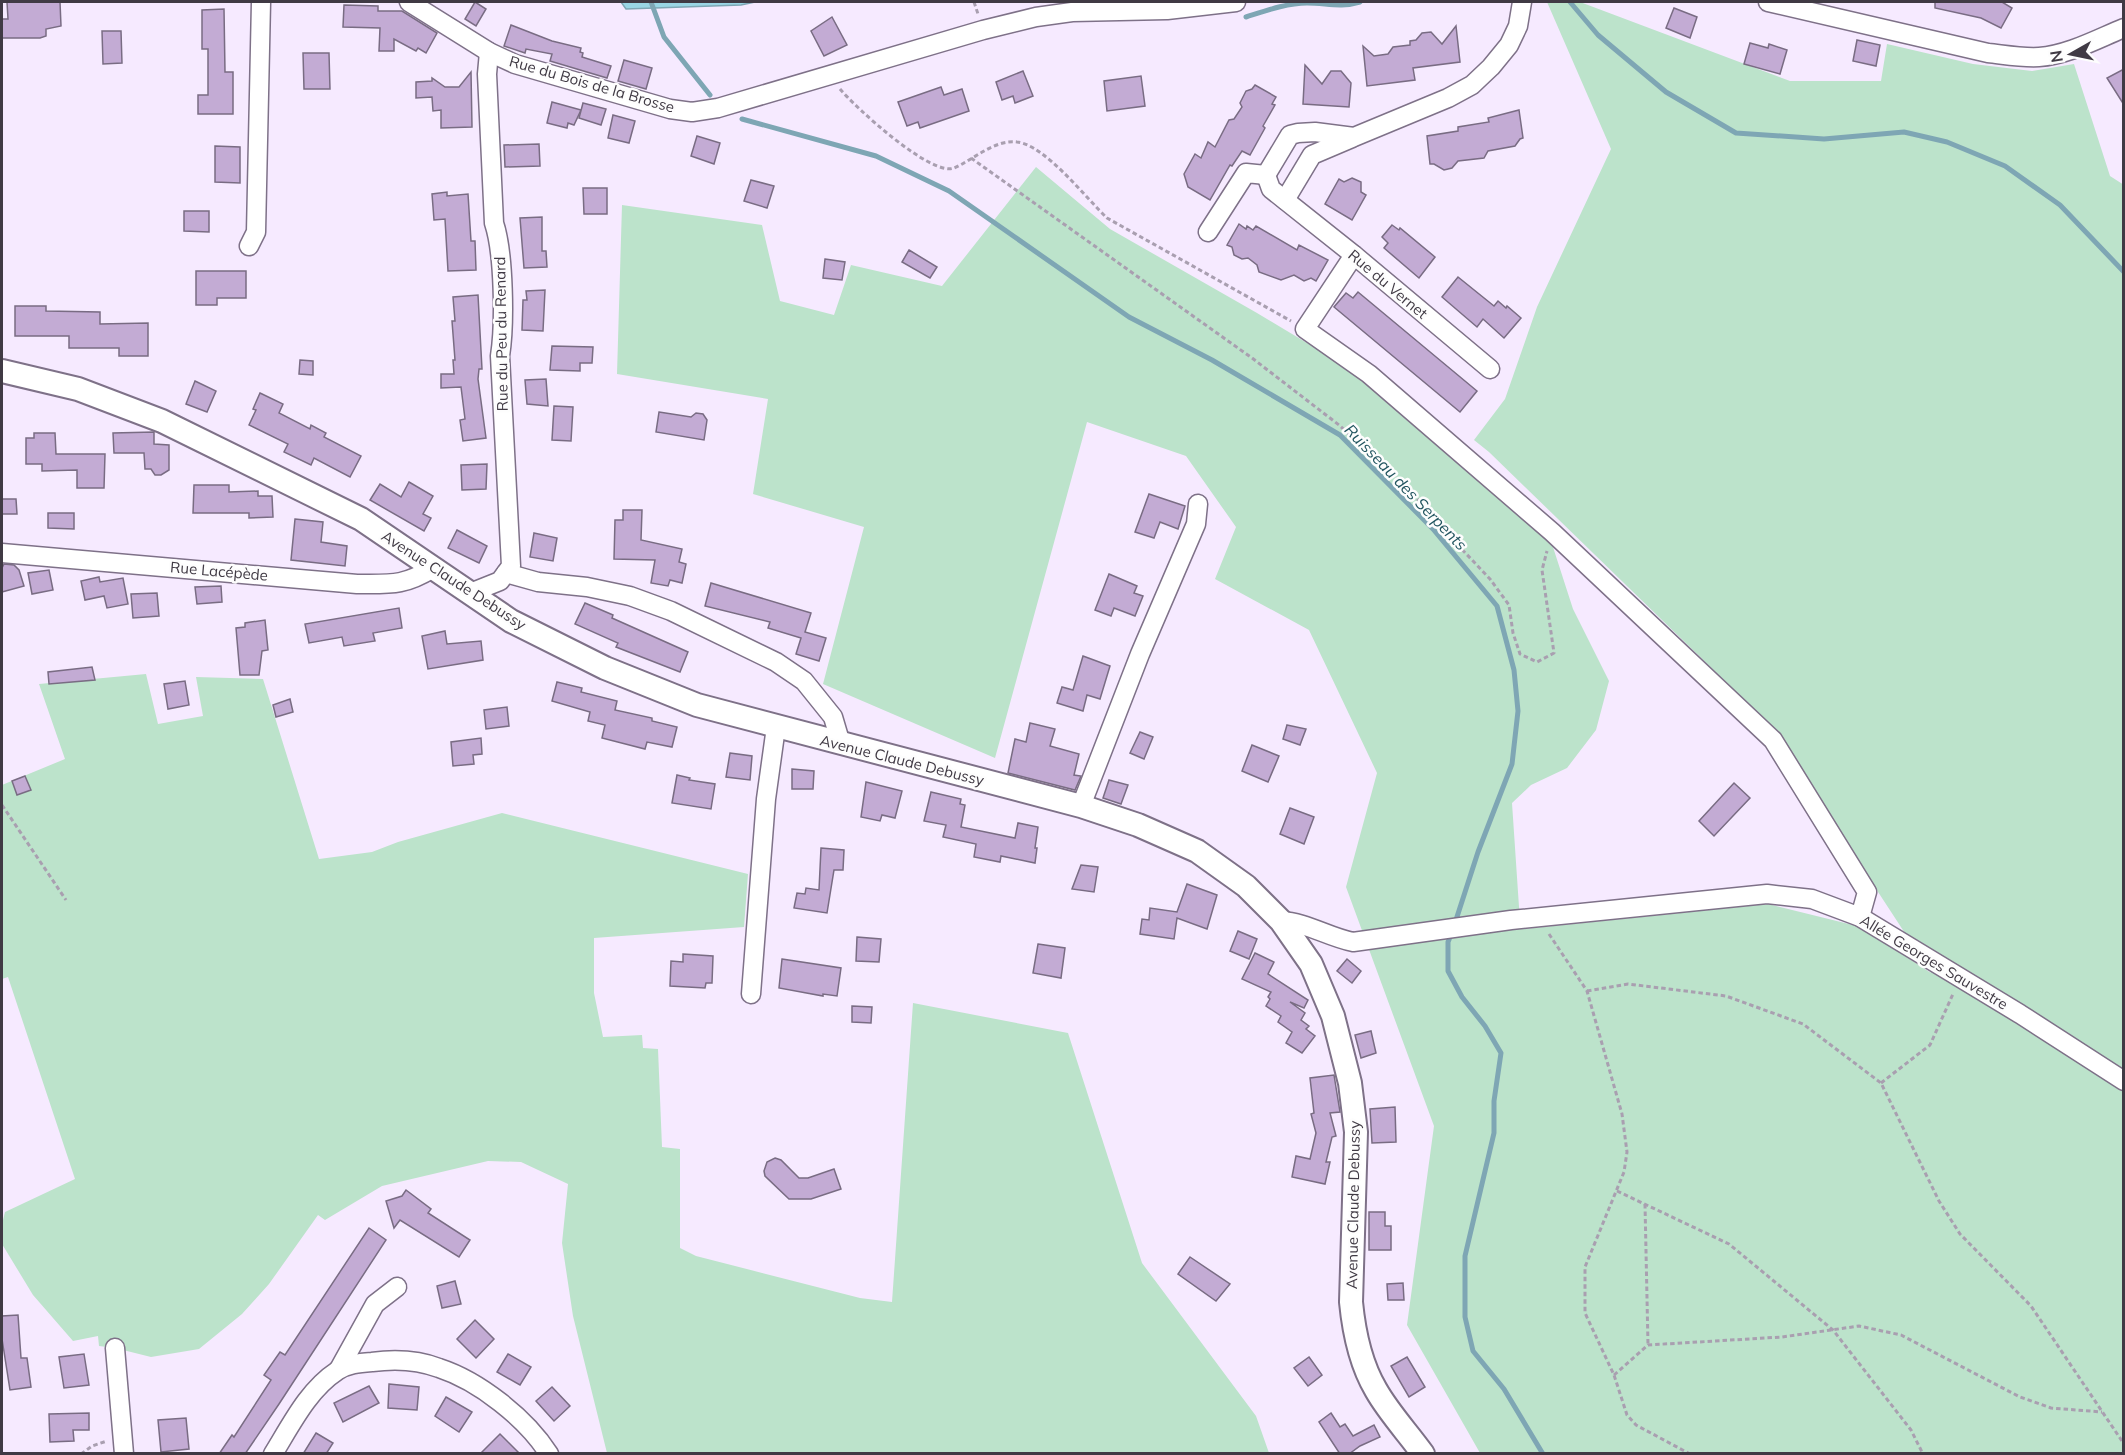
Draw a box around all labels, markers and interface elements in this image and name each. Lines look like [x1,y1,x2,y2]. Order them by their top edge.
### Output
north arrow [2041,24,2101,84]
text: N [2045,49,2067,64]
street label: Rue du Bois de la Brosse [507,51,677,117]
street label: Rue du Vernet [1344,245,1432,323]
street label: Rue du Peu du Renard [490,256,512,412]
water label: Ruisseau des Serpents [1341,420,1472,554]
street label: Avenue Claude Debussy [378,526,530,634]
street label: Rue Lacépède [169,557,269,585]
street label: Avenue Claude Debussy [818,730,986,790]
street label: Allée Georges Sauvestre [1857,910,2011,1014]
street label: Avenue Claude Debussy [1342,1121,1364,1289]

